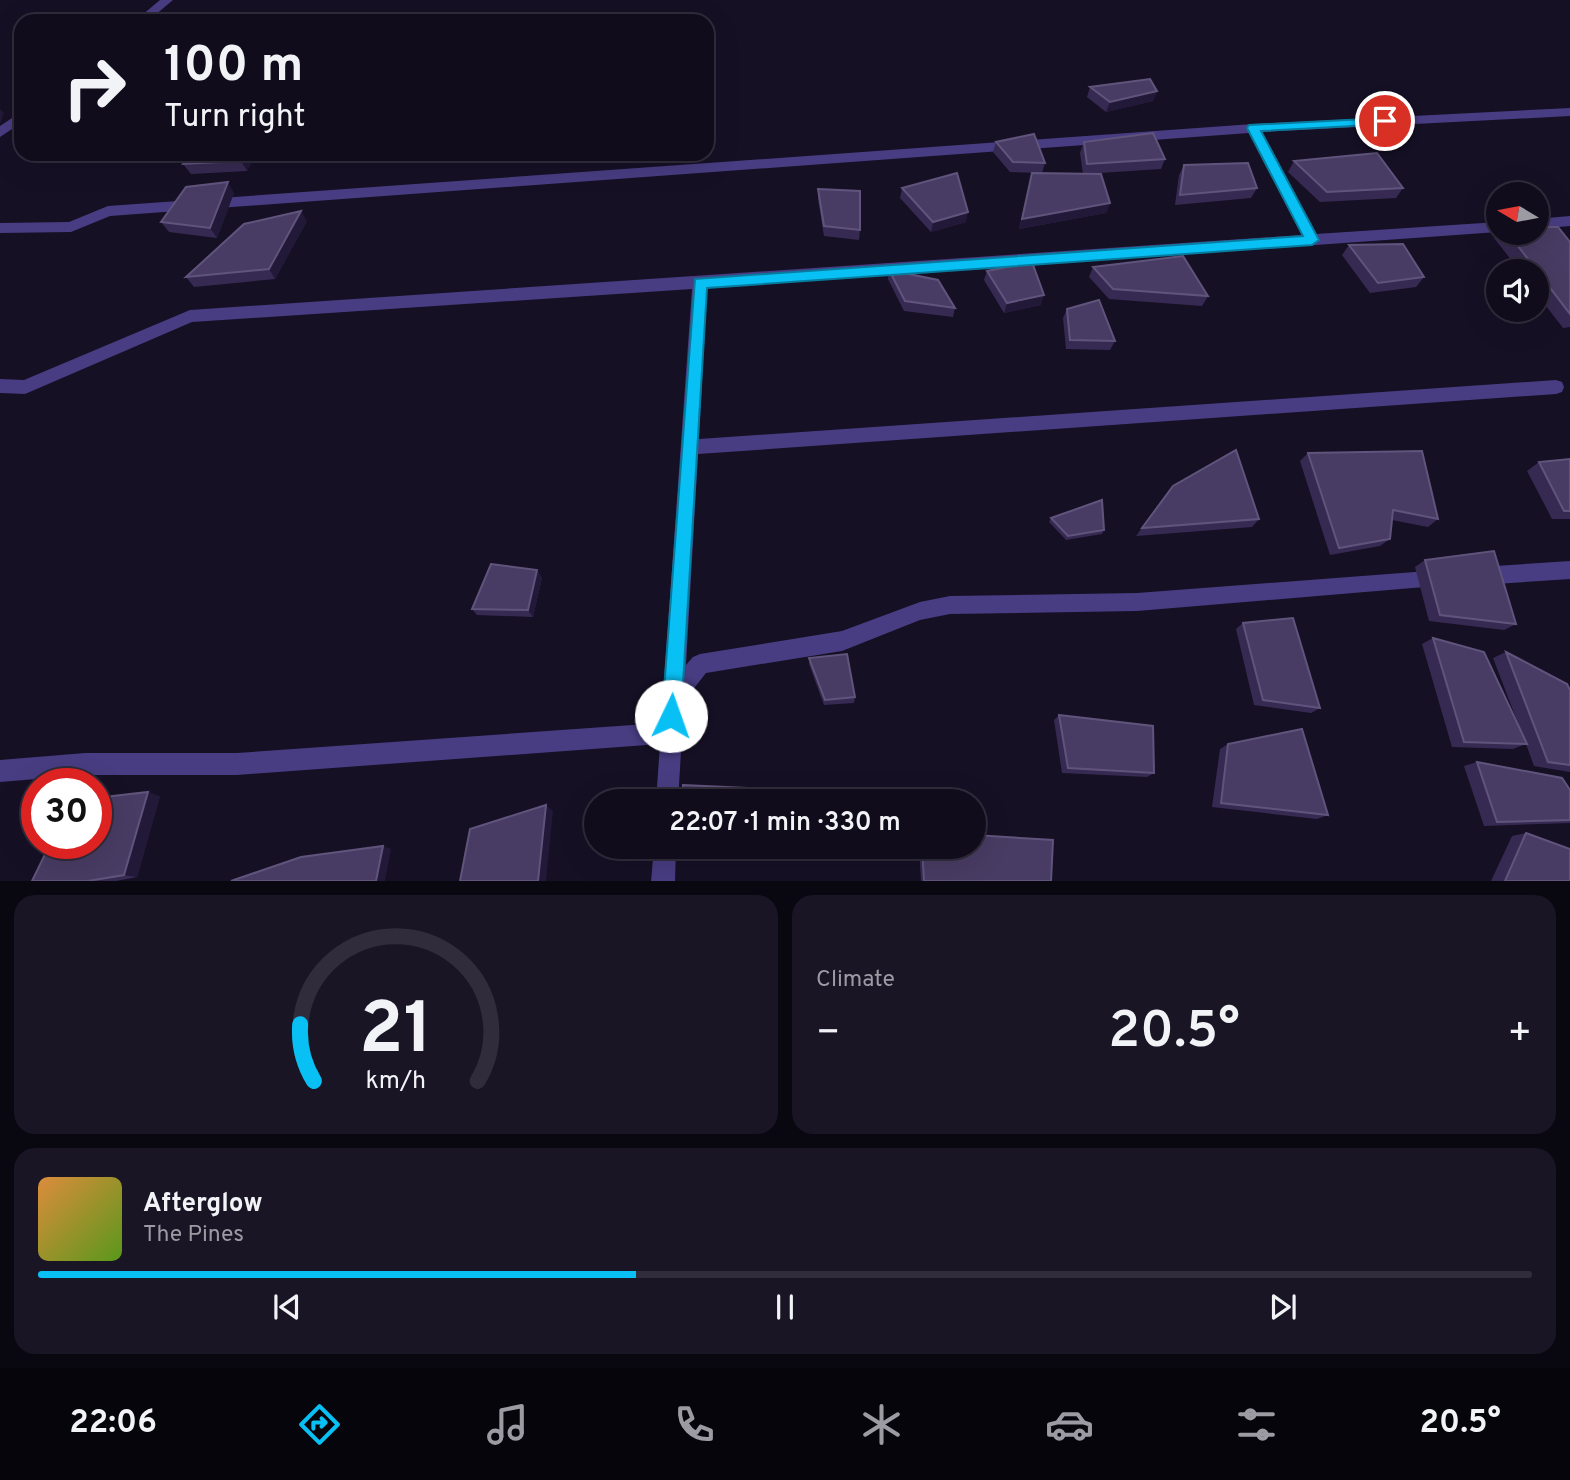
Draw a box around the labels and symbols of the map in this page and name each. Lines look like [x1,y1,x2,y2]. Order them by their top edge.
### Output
pin [1355,91,1415,151]
north arrow [1486,182,1549,245]
position arrow [634,679,708,753]
speed limit sign: 30 [21,768,112,859]

